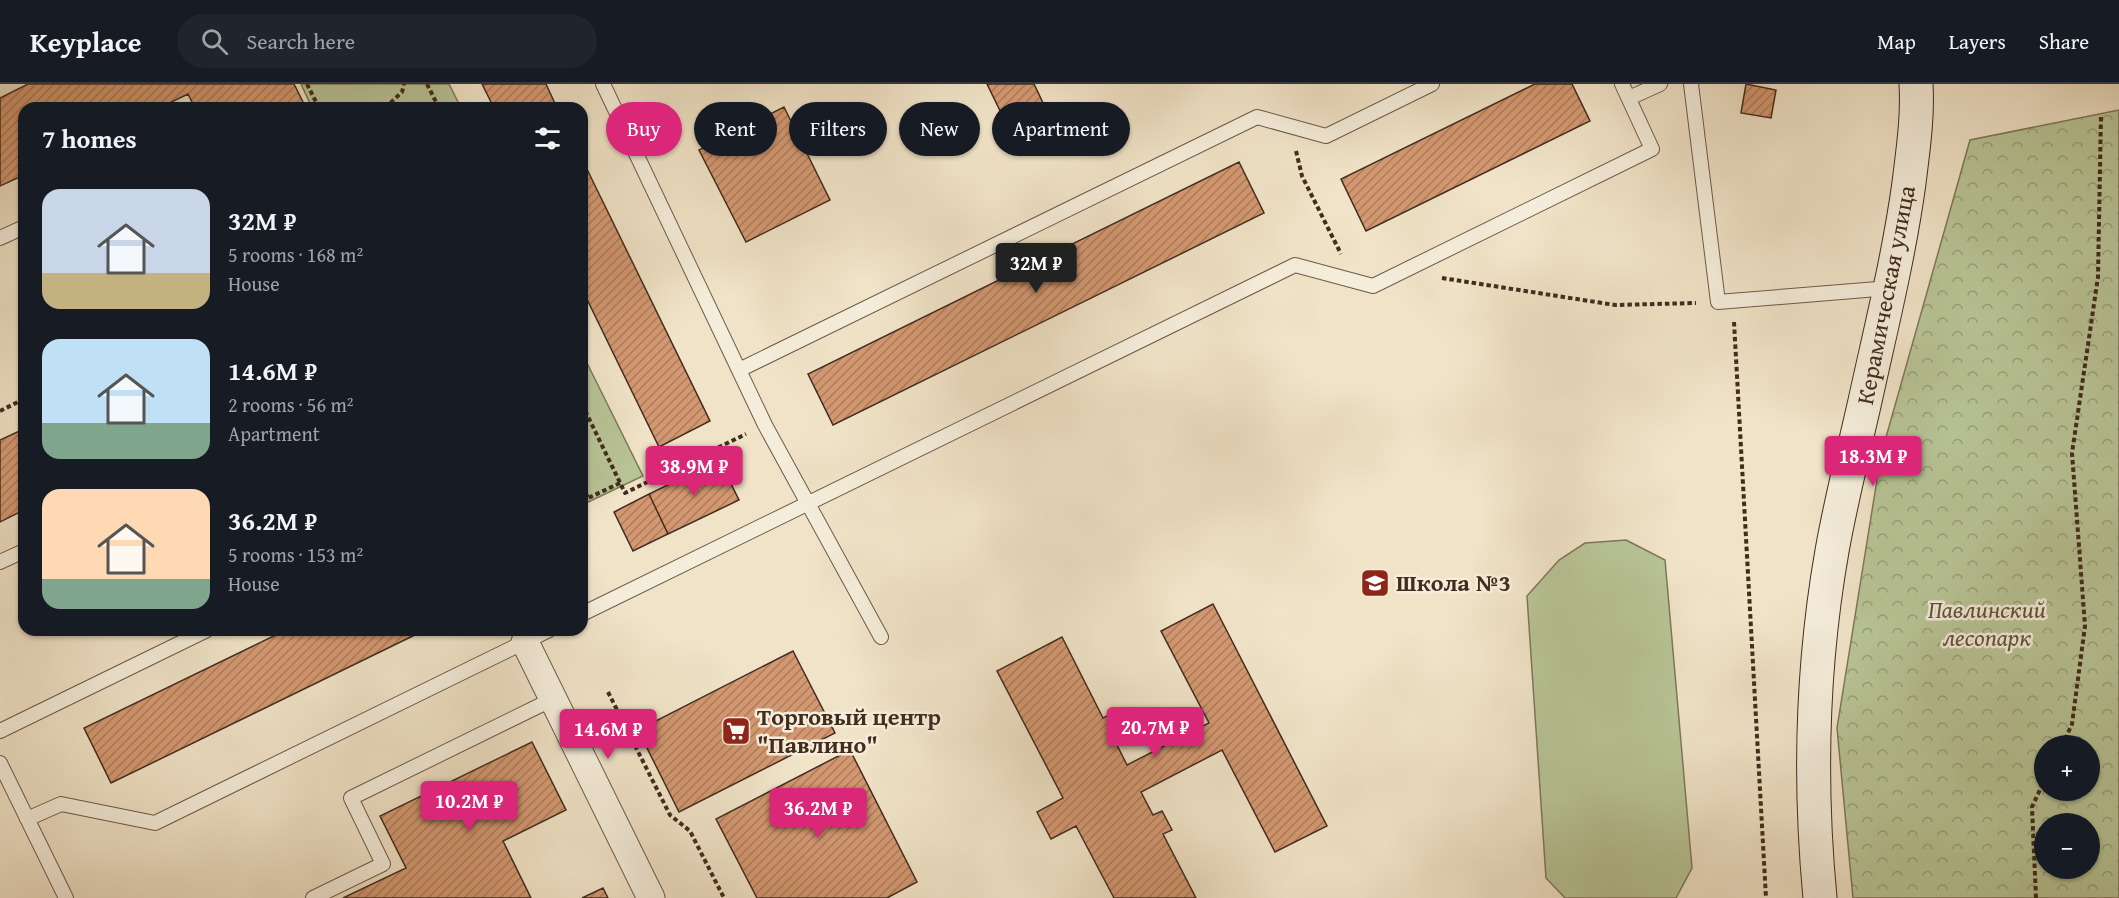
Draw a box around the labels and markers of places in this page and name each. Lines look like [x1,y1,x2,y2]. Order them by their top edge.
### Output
pin: 32M ₽ [994,243,1078,294]
pin: 18.3M ₽ [1818,436,1928,487]
pin: 38.9M ₽ [639,446,749,497]
place label: Школа №3 [1396,565,1511,600]
school or university icon: Школа №3 [1359,567,1391,599]
place label: Торговый центр "Павлино" [757,699,941,762]
pin: 20.7M ₽ [1100,707,1210,758]
pin: 14.6M ₽ [553,709,663,760]
supermarket icon: Торговый центр "Павлино" [720,715,752,747]
pin: 10.2M ₽ [414,781,524,832]
pin: 36.2M ₽ [763,788,873,839]

